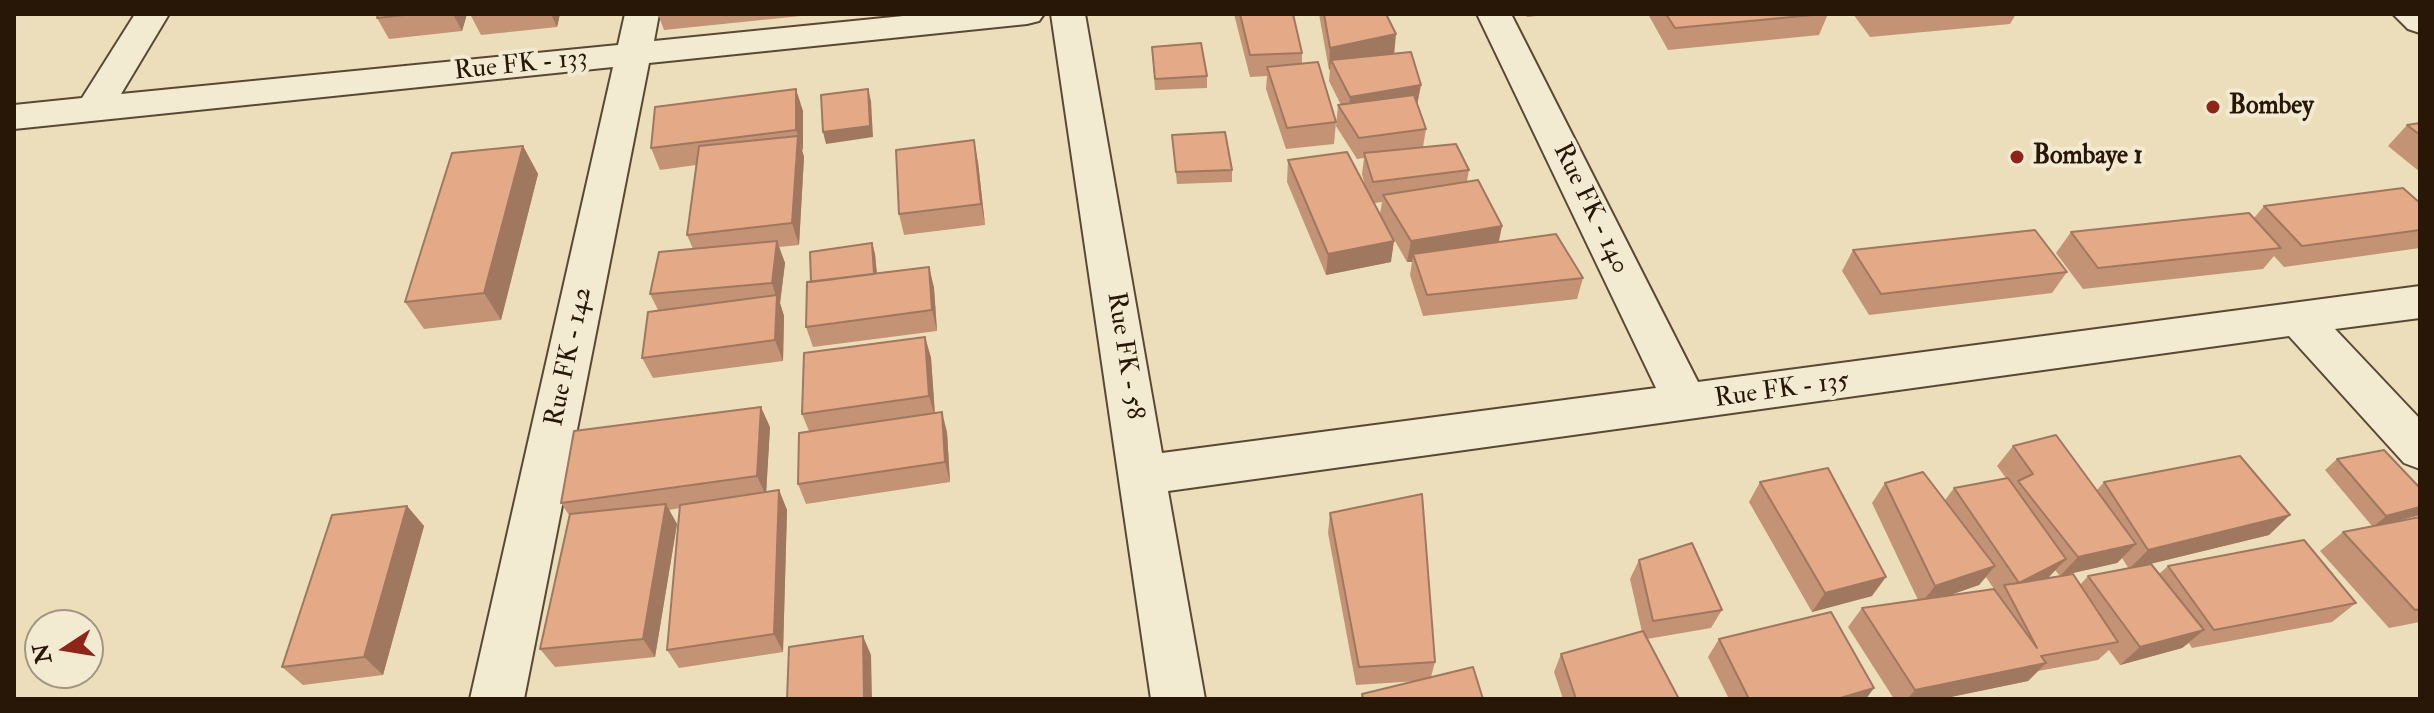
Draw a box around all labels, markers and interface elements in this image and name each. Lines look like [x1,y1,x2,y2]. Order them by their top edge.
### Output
street label: Rue FK - 133 [453,43,589,89]
place label: Bombey [2229,91,2314,123]
marker: Bombey [2204,98,2222,116]
street label: Rue FK - 140 [1545,139,1635,279]
place label: Bombaye 1 [2033,141,2143,173]
marker: Bombaye 1 [2008,148,2026,166]
street label: Rue FK - 142 [540,285,600,429]
street label: Rue FK - 58 [1099,290,1149,422]
street label: Rue FK - 135 [1713,366,1851,416]
north arrow [24,609,104,689]
text: N [27,641,58,666]

